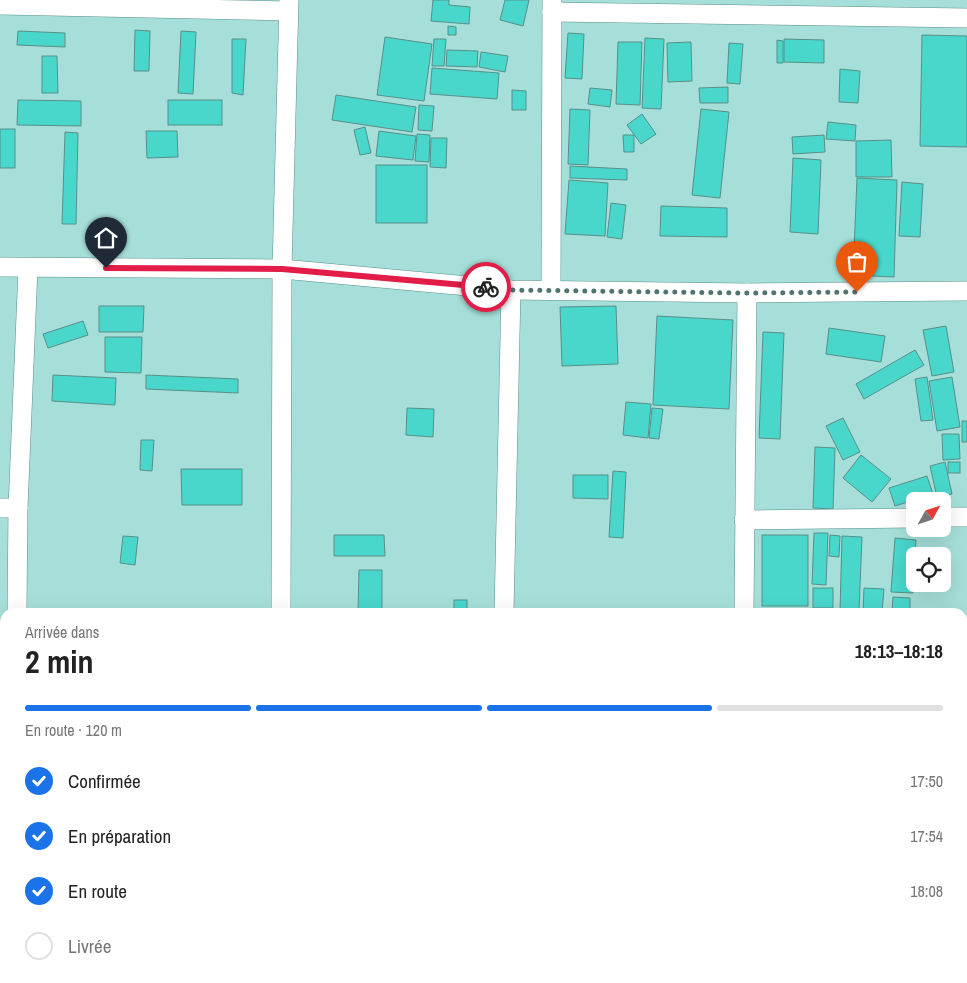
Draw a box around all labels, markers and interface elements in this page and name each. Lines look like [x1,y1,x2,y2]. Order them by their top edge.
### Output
pin [85,217,127,268]
icon: home [92,224,120,252]
pin [836,241,878,292]
icon: bag [843,248,871,276]
courier [461,262,511,312]
icon: bike [472,273,500,301]
north arrow [906,492,951,538]
map controls [906,492,951,592]
button: locate [906,547,951,592]
text: Arrivée dans [25,621,99,643]
text: 18:13–18:18 [855,638,943,664]
text: 2 min [25,640,94,683]
text: En route · 120 m [25,719,122,741]
icon: check [25,767,53,795]
text: Confirmée [68,768,141,794]
text: 17:50 [910,770,943,792]
icon: check [25,822,53,850]
text: En préparation [68,823,171,849]
text: 17:54 [910,825,943,847]
icon: check [25,877,53,905]
text: En route [68,878,127,904]
text: 18:08 [910,880,943,902]
text: Livrée [68,933,111,959]

